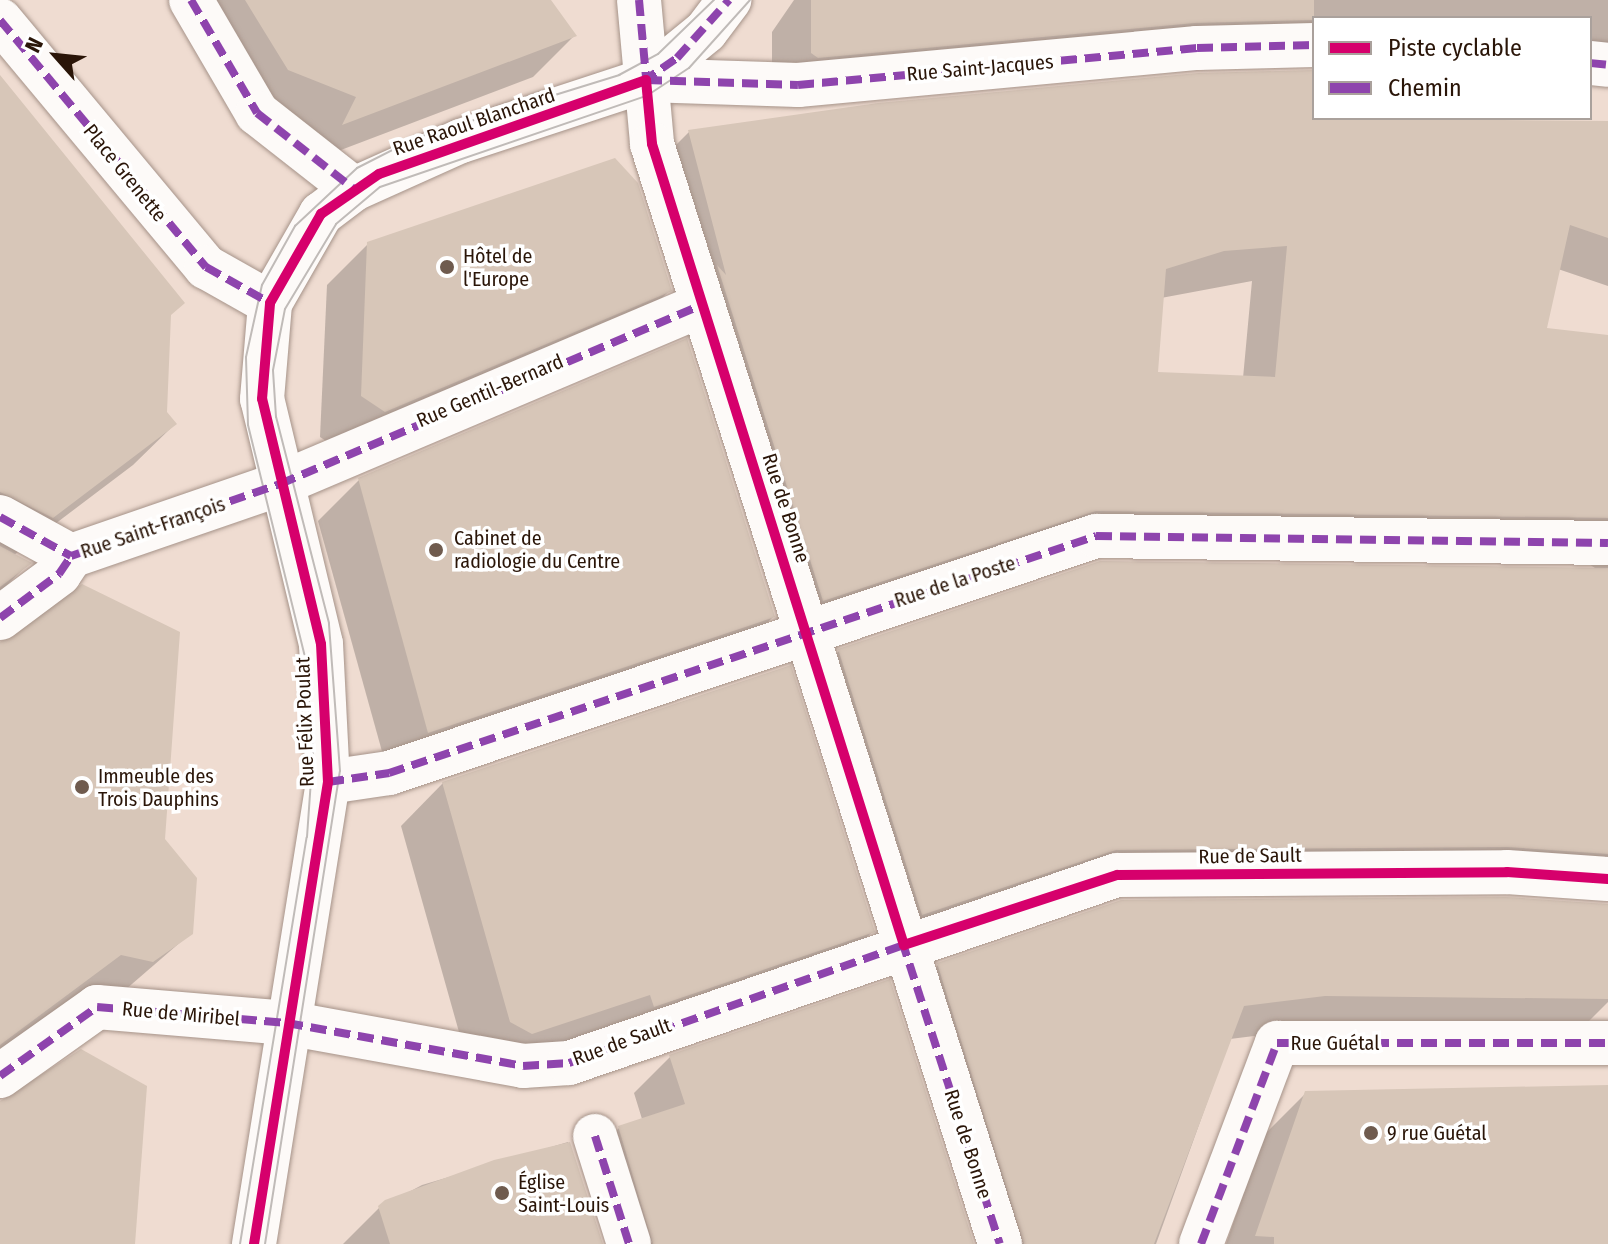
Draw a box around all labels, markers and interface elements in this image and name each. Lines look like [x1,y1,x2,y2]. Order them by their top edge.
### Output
north arrow [16,16,96,96]
legend [1312,16,1592,120]
text: N [19,33,49,57]
text: Piste cyclable [1388,34,1522,62]
street label: Rue Saint-Jacques [906,50,1054,86]
text: Chemin [1388,74,1462,102]
street label: Rue Raoul Blanchard [390,83,558,161]
street label: Place Grenette [78,119,172,227]
place label: Hôtel de l'Europe [463,244,532,291]
marker: Hôtel de l'Europe [438,258,456,276]
street label: Rue Gentil-Bernard [413,349,567,433]
street label: Rue de Bonne [757,450,815,566]
street label: Rue Saint-François [78,492,228,564]
place label: Cabinet de radiologie du Centre [454,526,620,573]
marker: Cabinet de radiologie du Centre [425,539,447,561]
street label: Rue de la Poste [891,551,1019,613]
street label: Rue Félix Poulat [291,657,319,787]
place label: Immeuble des Trois Dauphins [98,764,219,811]
marker: Immeuble des Trois Dauphins [73,778,91,796]
street label: Rue de Sault [1198,843,1302,869]
street label: Rue de Miribel [121,997,241,1031]
street label: Rue de Sault [569,1013,675,1071]
street label: Rue Guétal [1290,1031,1380,1055]
street label: Rue de Bonne [939,1086,997,1202]
place label: 9 rue Guétal [1387,1121,1487,1145]
marker: 9 rue Guétal [1362,1124,1380,1142]
place label: Église Saint-Louis [518,1170,609,1217]
marker: Église Saint-Louis [493,1184,511,1202]

